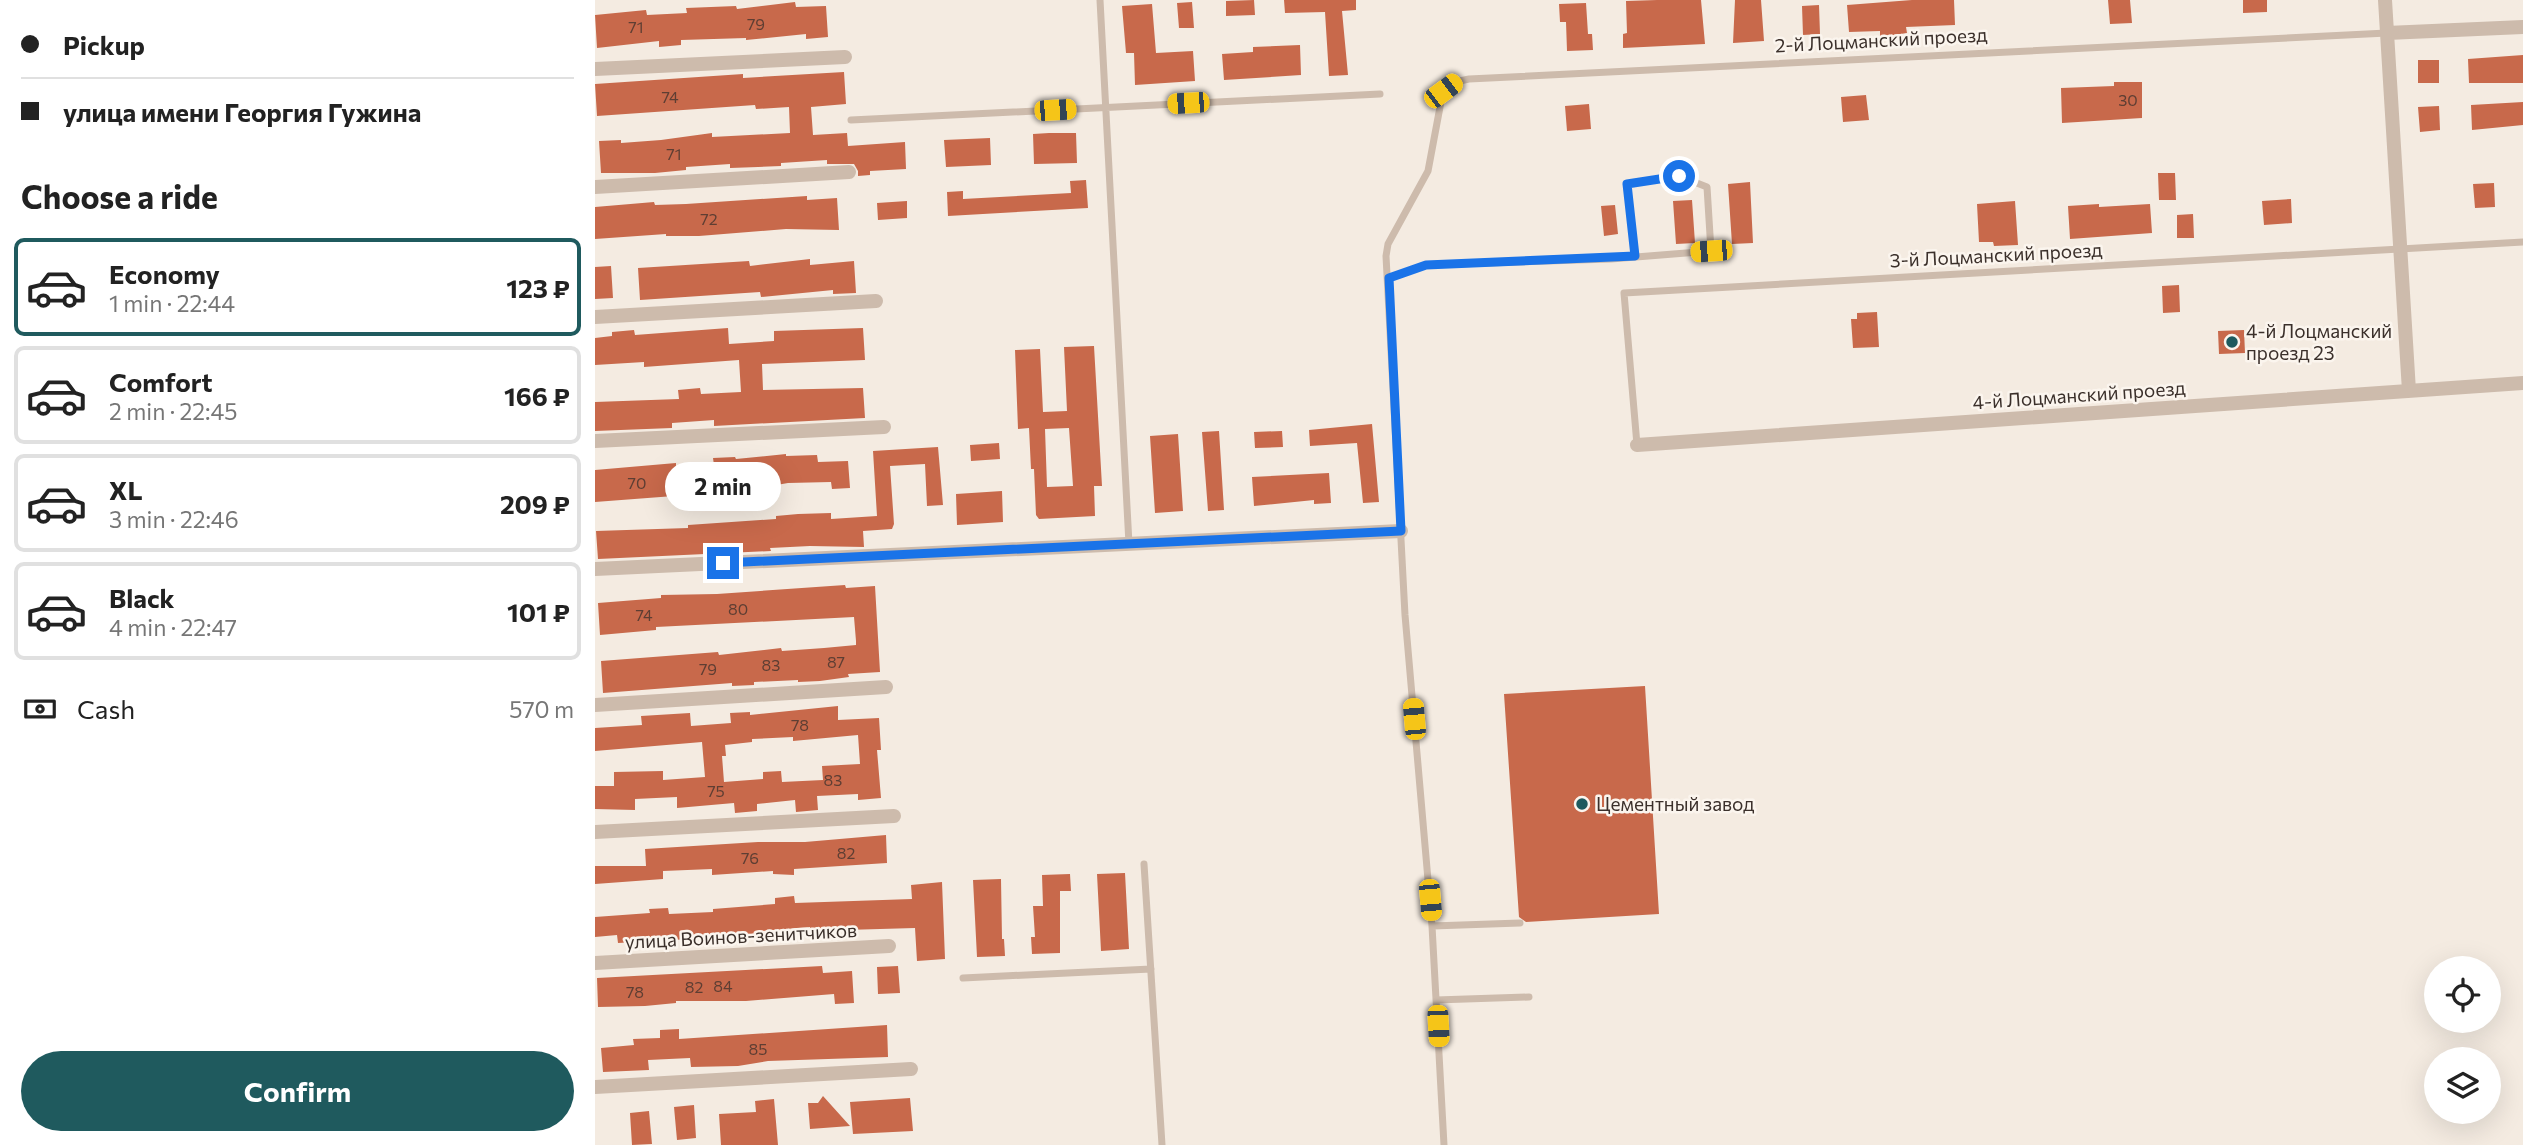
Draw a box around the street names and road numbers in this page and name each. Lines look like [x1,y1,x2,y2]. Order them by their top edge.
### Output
street label: 2-й Лоцманский проезд [1774,22,1988,57]
street label: 3-й Лоцманский проезд [1889,237,2103,272]
street label: 4-й Лоцманский проезд [1972,376,2186,413]
street label: улица Воинов-зенитчиков [624,918,858,953]

